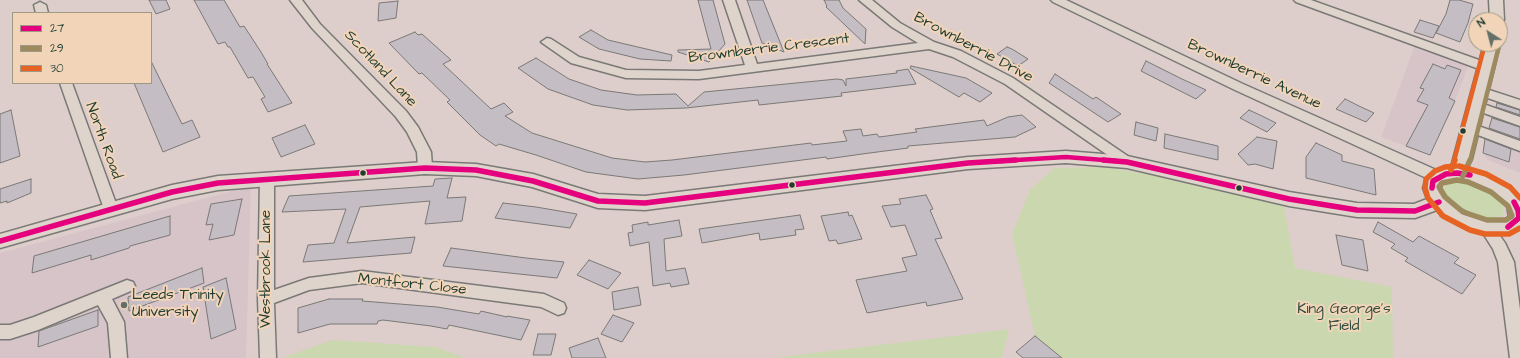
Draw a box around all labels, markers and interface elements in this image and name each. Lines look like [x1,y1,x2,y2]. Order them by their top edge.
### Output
street label: Brownberrie Drive [910,9,1036,87]
legend [12,12,152,84]
north arrow [1468,12,1508,52]
text: N [1474,15,1488,31]
text: 27 [50,20,64,37]
street label: Scotland Lane [340,27,420,111]
street label: Brownberrie Crescent [687,30,851,68]
street label: Brownberrie Avenue [1184,36,1324,114]
text: 29 [50,40,64,57]
text: 30 [50,60,64,77]
street label: North Road [81,100,125,182]
unlabelled marker [1458,126,1468,136]
unlabelled marker [358,168,368,178]
unlabelled marker [787,180,797,190]
unlabelled marker [1234,183,1244,193]
street label: Westbrook Lane [258,210,276,328]
street label: Montfort Close [357,270,467,300]
place label: Leeds Trinity University [132,287,224,322]
marker: Leeds Trinity University [119,300,129,310]
park label: King George's Field [1297,301,1391,336]

